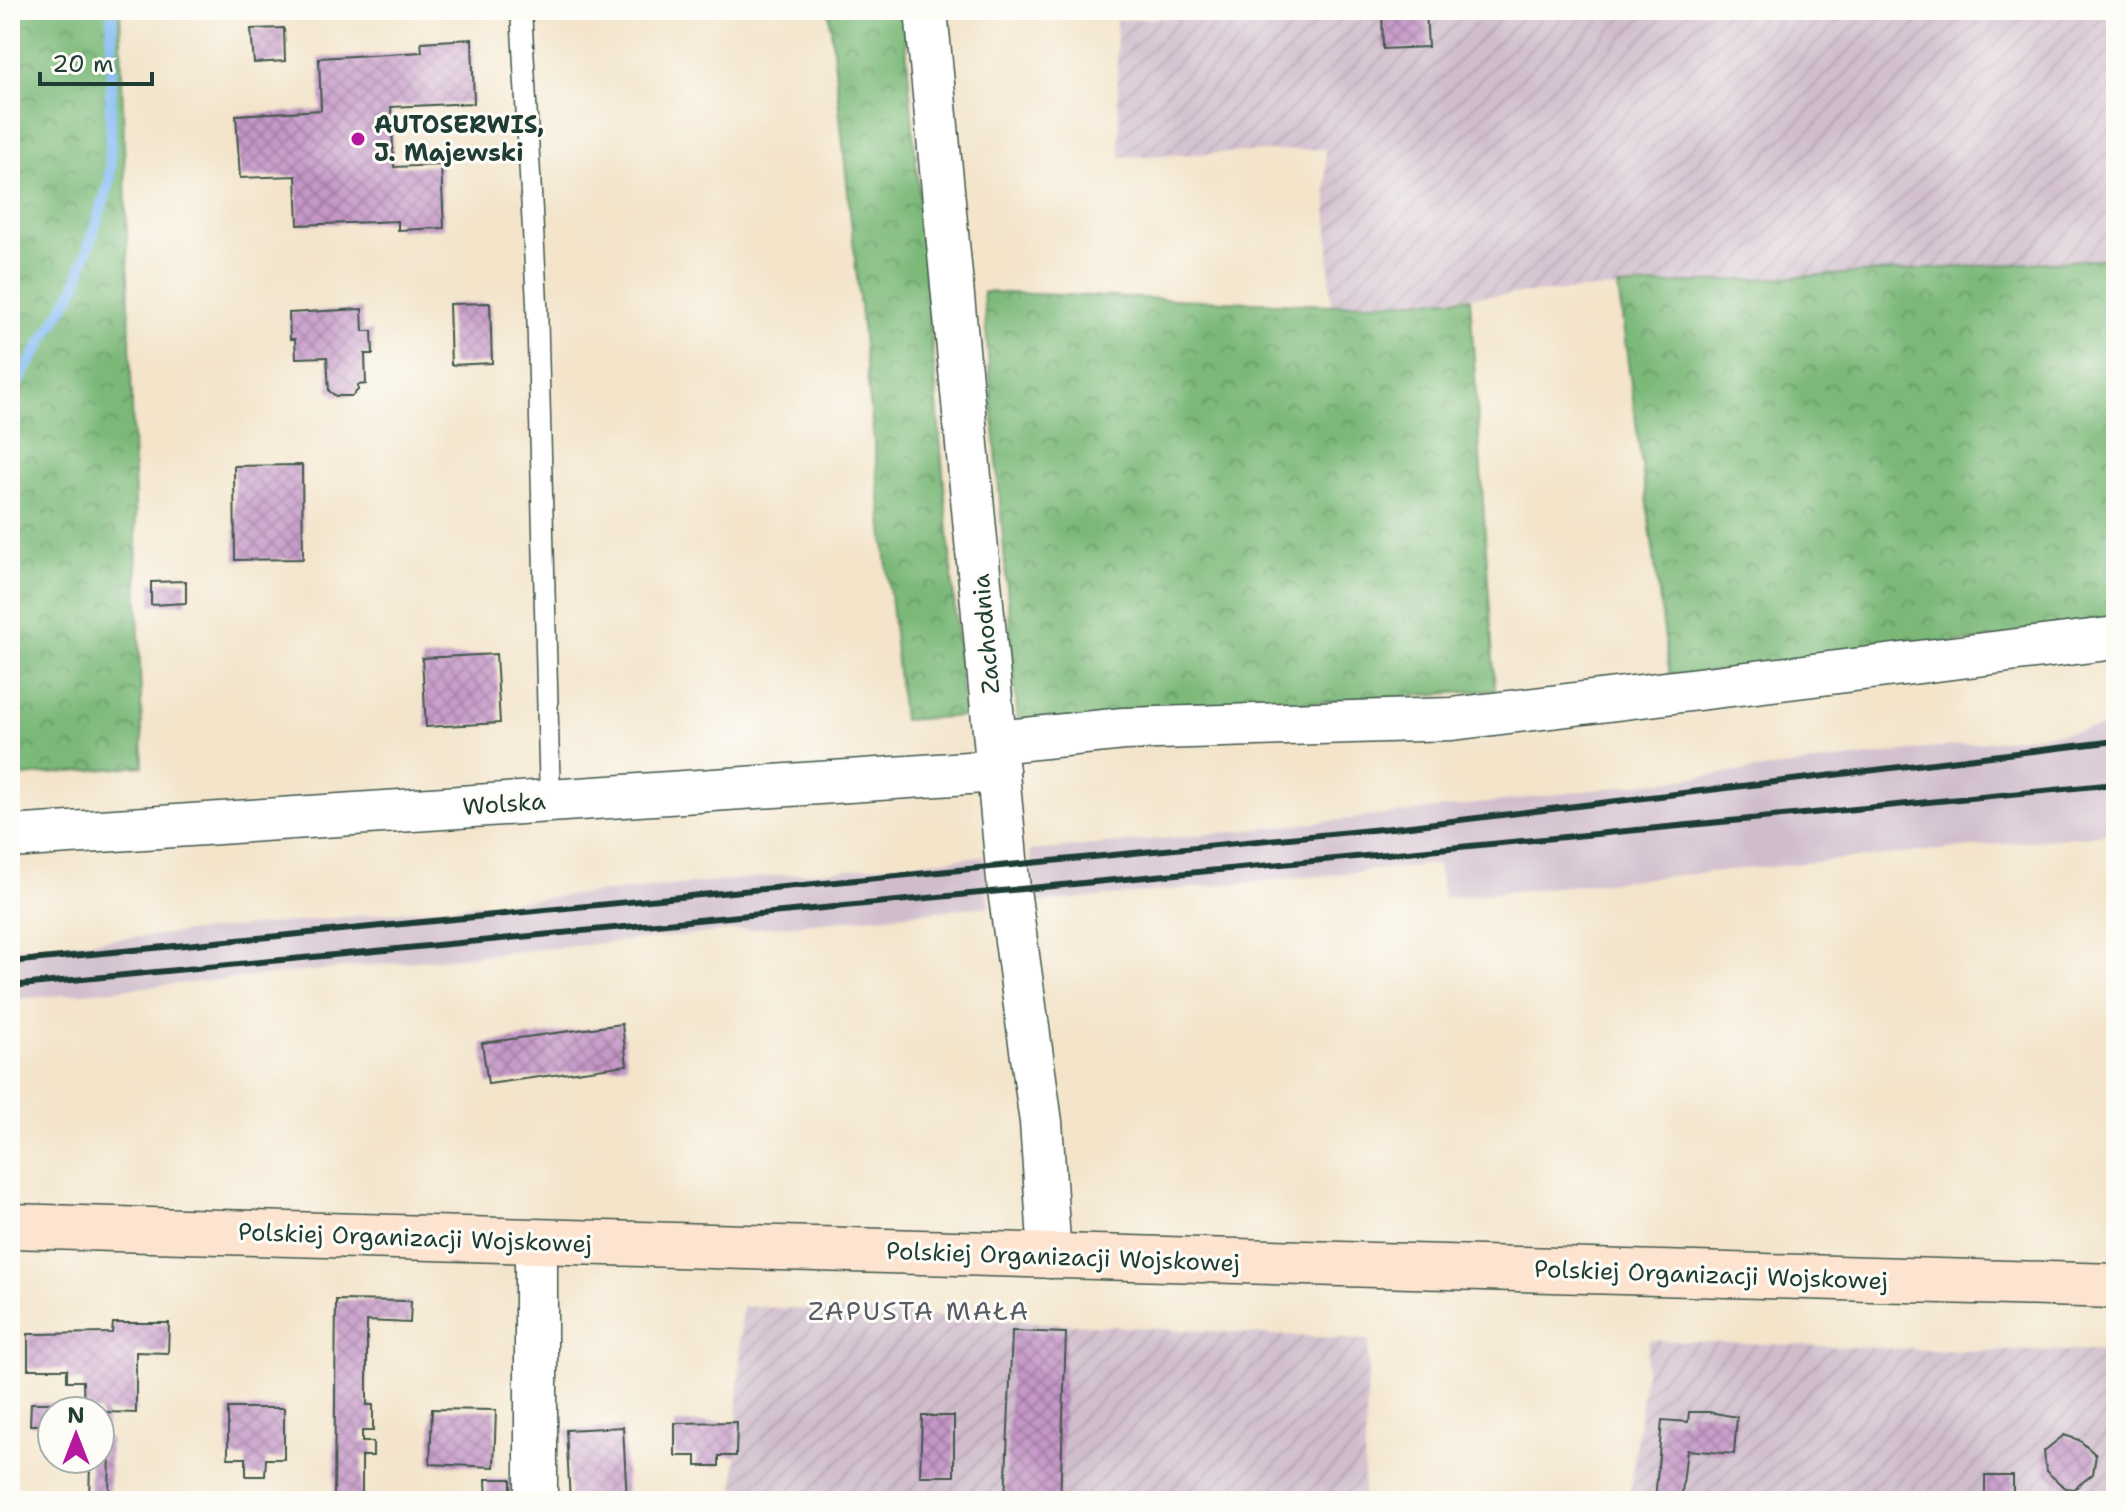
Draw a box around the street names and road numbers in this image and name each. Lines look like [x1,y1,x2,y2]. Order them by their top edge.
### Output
street label: Zachodnia [965,572,1007,695]
street label: Wolska [461,785,547,823]
street label: Polskiej Organizacji Wojskowej [237,1216,593,1260]
street label: Polskiej Organizacji Wojskowej [885,1235,1241,1279]
street label: Polskiej Organizacji Wojskowej [1533,1253,1889,1297]

